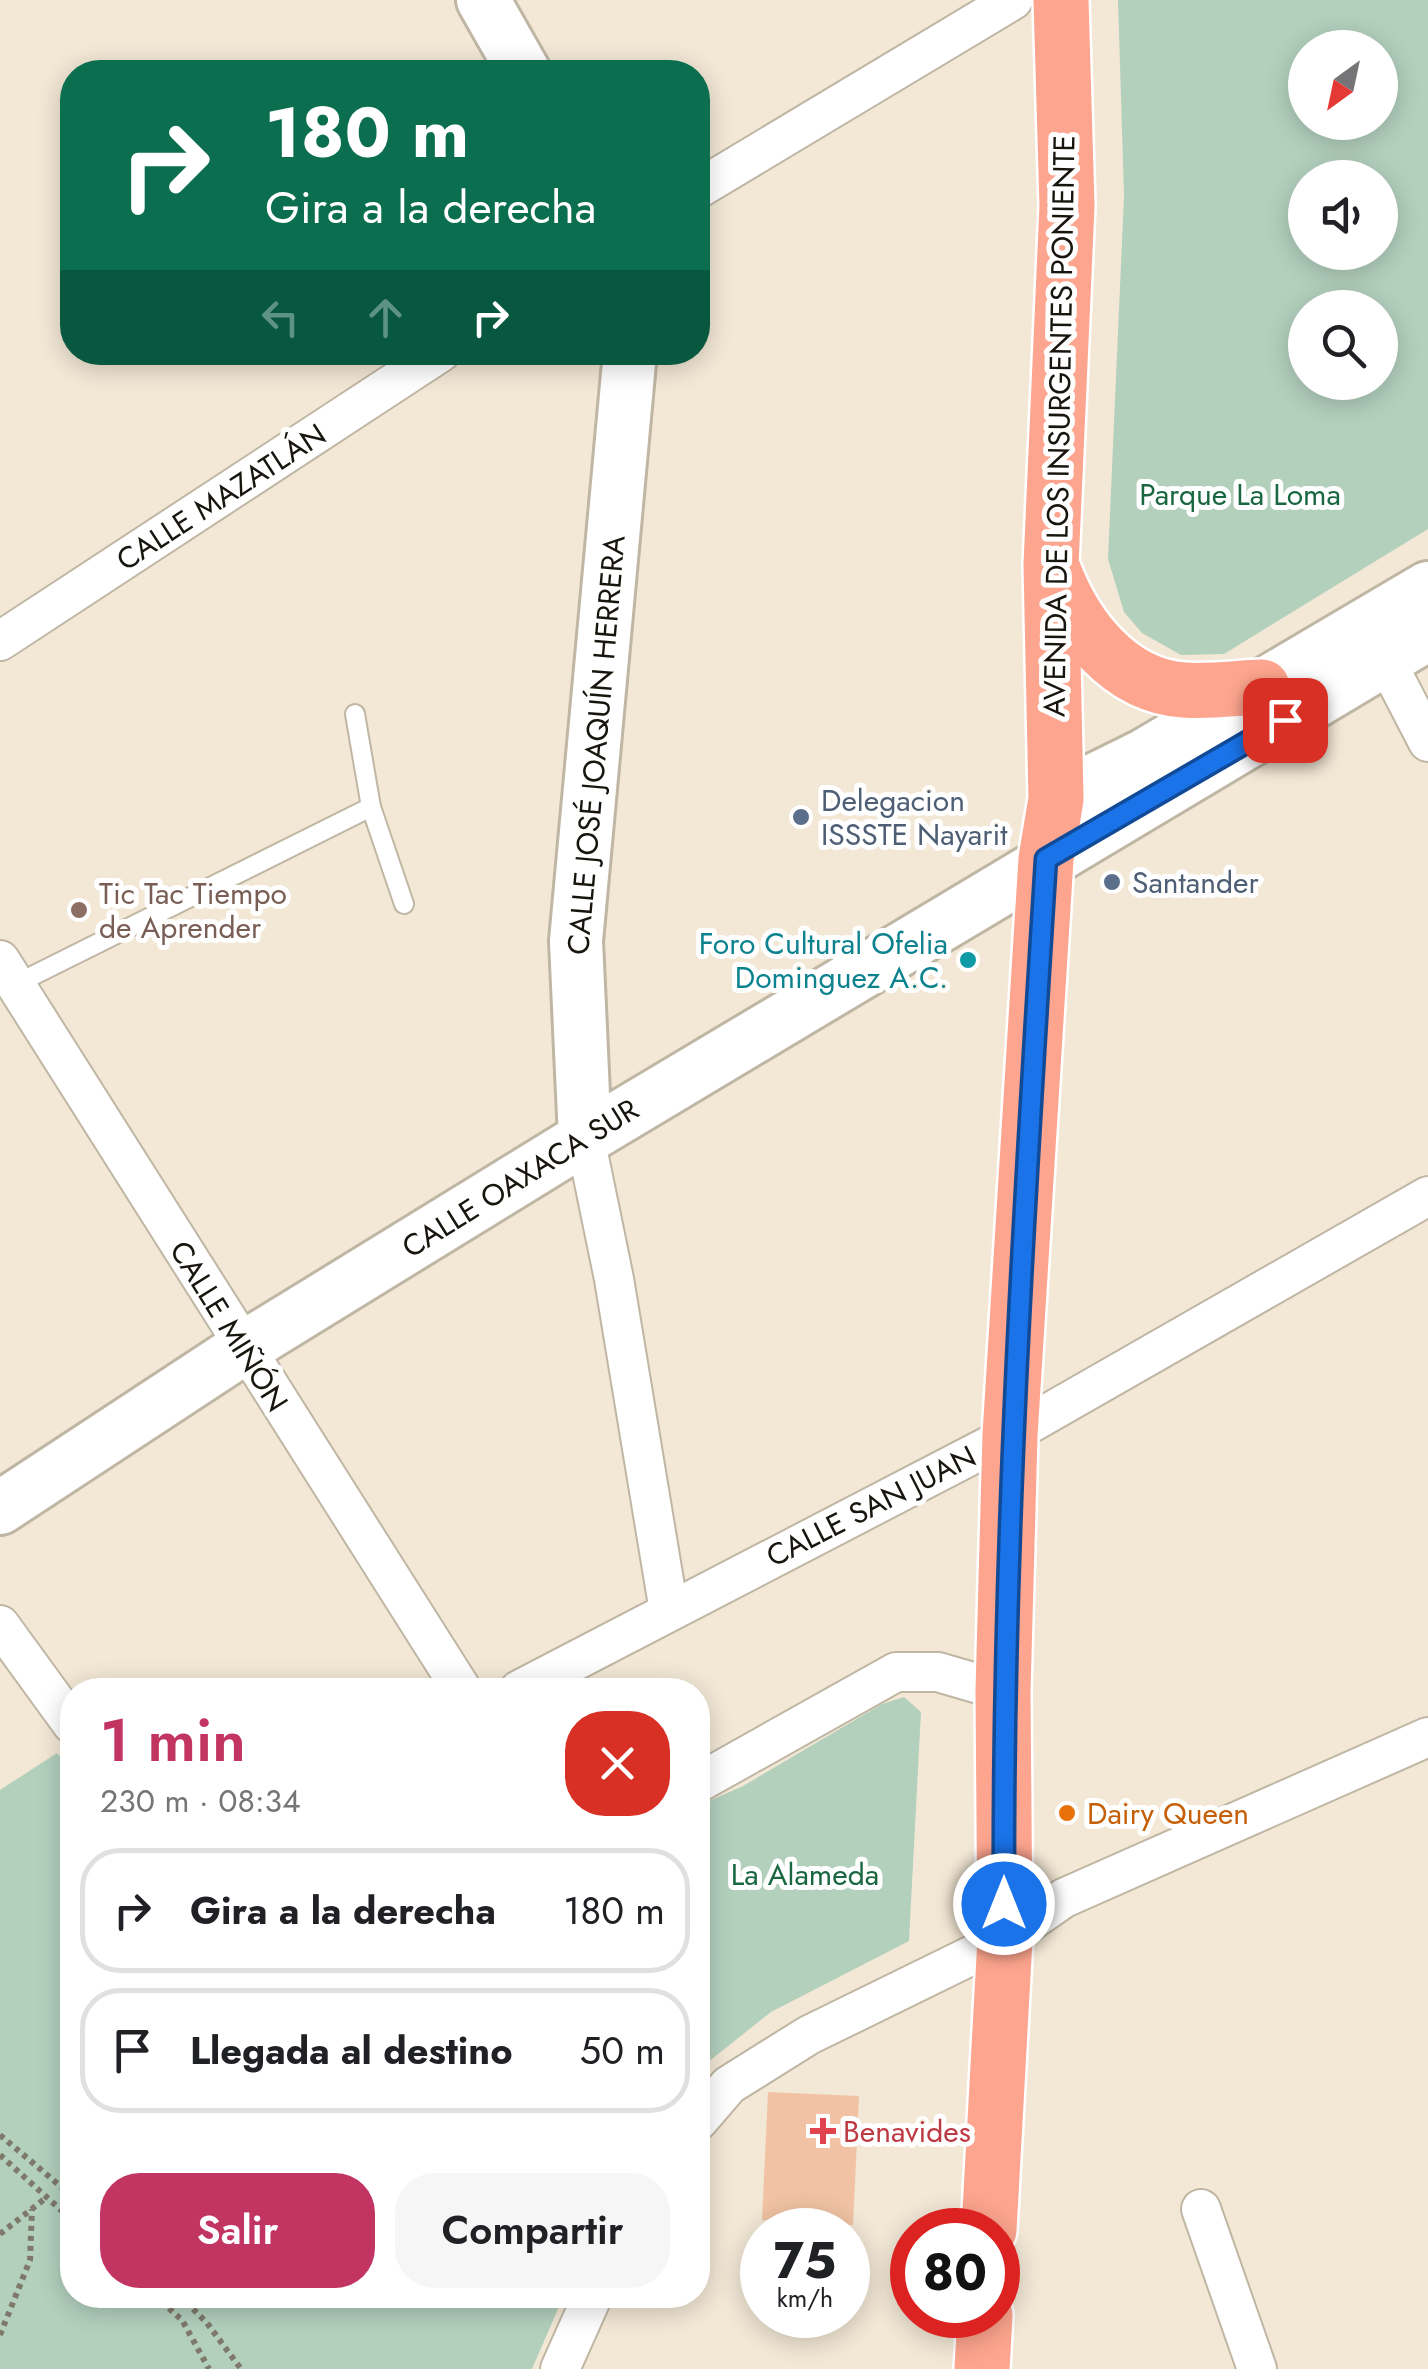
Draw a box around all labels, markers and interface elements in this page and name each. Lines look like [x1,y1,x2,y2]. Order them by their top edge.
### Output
north arrow [1288,30,1398,140]
map controls [1288,30,1398,400]
text: 180 m [265,82,469,183]
icon: right [100,100,230,230]
street label: AVENIDA DE LOS INSURGENTES PONIENTE [1032,135,1086,717]
button: sound [1288,160,1398,270]
text: Gira a la derecha [265,175,596,240]
icon: left [253,290,308,345]
icon: ahead [358,290,413,345]
icon: right [463,290,518,345]
button: search [1288,290,1398,400]
street label: CALLE MAZATLÁN [108,413,334,581]
park label: Parque La Loma [1139,473,1341,516]
street label: CALLE JOSÉ JOAQUÍN HERRERA [556,533,636,957]
pin [1243,678,1328,763]
icon: arrive [1258,693,1313,748]
place label: Delegacion ISSSTE Nayarit [821,779,1008,856]
marker: Delegacion ISSSTE Nayarit [790,806,812,828]
place label: Santander [1132,861,1260,904]
marker: Santander [1101,871,1123,893]
place label: Tic Tac Tiempo de Aprender [99,872,287,949]
marker: Tic Tac Tiempo de Aprender [68,899,90,921]
place label: Foro Cultural Ofelia Dominguez A.C. [699,922,948,999]
marker: Foro Cultural Ofelia Dominguez A.C. [957,949,979,971]
street label: CALLE OAXACA SUR [393,1088,647,1268]
street label: CALLE MIÑÓN [159,1232,299,1420]
street label: CALLE SAN JUAN [759,1435,983,1577]
text: 1 min [100,1697,246,1784]
button: close [565,1711,670,1816]
text: 230 m · 08:34 [100,1778,301,1824]
place label: Dairy Queen [1087,1792,1249,1835]
marker: Dairy Queen [1056,1802,1078,1824]
position arrow [952,1852,1056,1956]
park label: La Alameda [731,1853,879,1896]
icon: right [105,1883,160,1938]
text: Gira a la derecha [190,1883,496,1938]
text: 180 m [563,1883,665,1938]
icon: arrive [105,2023,160,2078]
text: Llegada al destino [190,2023,513,2078]
text: 50 m [580,2023,665,2078]
place label: Benavides [843,2110,971,2153]
marker: Benavides [812,2120,834,2142]
button: Salir [100,2173,375,2288]
button: Compartir [395,2173,670,2288]
speed limit sign: 80 [890,2208,1020,2338]
text: 75 [774,2224,836,2297]
text: km/h [777,2280,833,2316]

